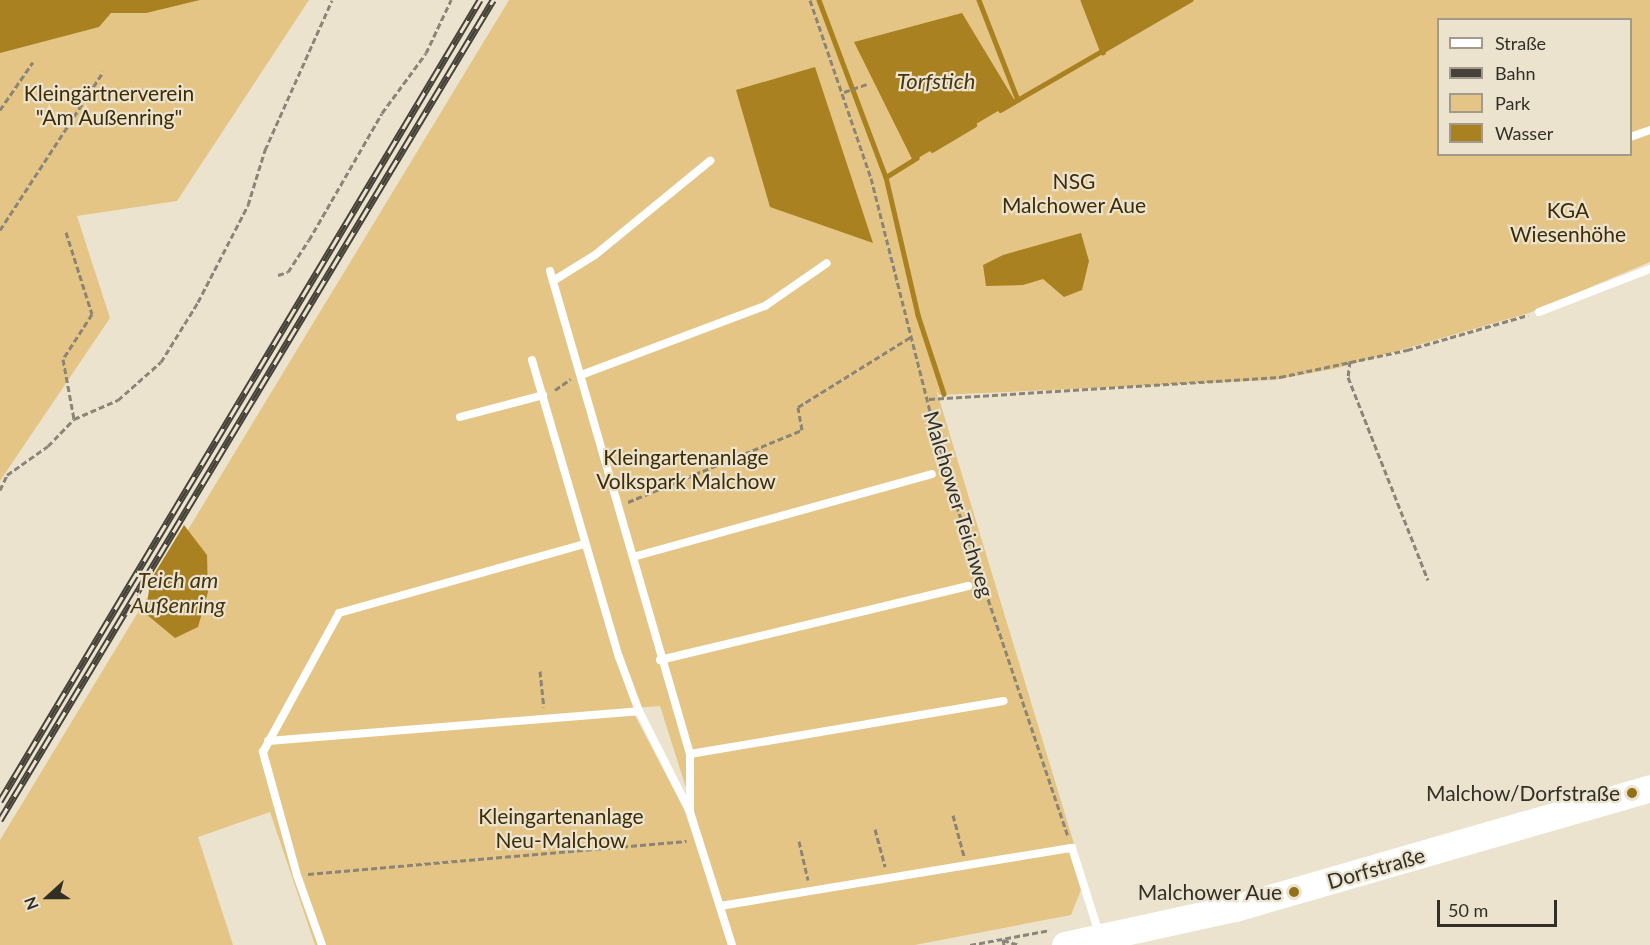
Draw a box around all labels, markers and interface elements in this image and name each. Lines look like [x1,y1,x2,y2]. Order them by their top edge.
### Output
legend [1437,18,1632,156]
text: Straße [1495,32,1546,54]
text: Bahn [1495,62,1536,84]
water label: Torfstich [897,68,975,94]
park label: Kleingärtnerverein "Am Außenring" [24,80,194,130]
text: Park [1495,92,1530,114]
text: Wasser [1495,122,1553,144]
park label: NSG Malchower Aue [1001,168,1147,218]
park label: KGA Wiesenhöhe [1510,197,1626,247]
street label: Malchower Teichweg [919,407,999,601]
park label: Kleingartenanlage Volkspark Malchow [596,444,776,494]
water label: Teich am Außenring [130,566,226,618]
place label: Malchow/Dorfstraße [1426,780,1620,806]
marker: Malchow/Dorfstraße [1625,786,1639,800]
park label: Kleingartenanlage Neu-Malchow [478,803,644,853]
street label: Dorfstraße [1324,842,1428,894]
north arrow [18,867,78,927]
place label: Malchower Aue [1137,879,1282,905]
marker: Malchower Aue [1287,885,1301,899]
scale bar [1440,888,1560,926]
text: N [20,894,42,913]
text: 50 m [1448,899,1488,921]

